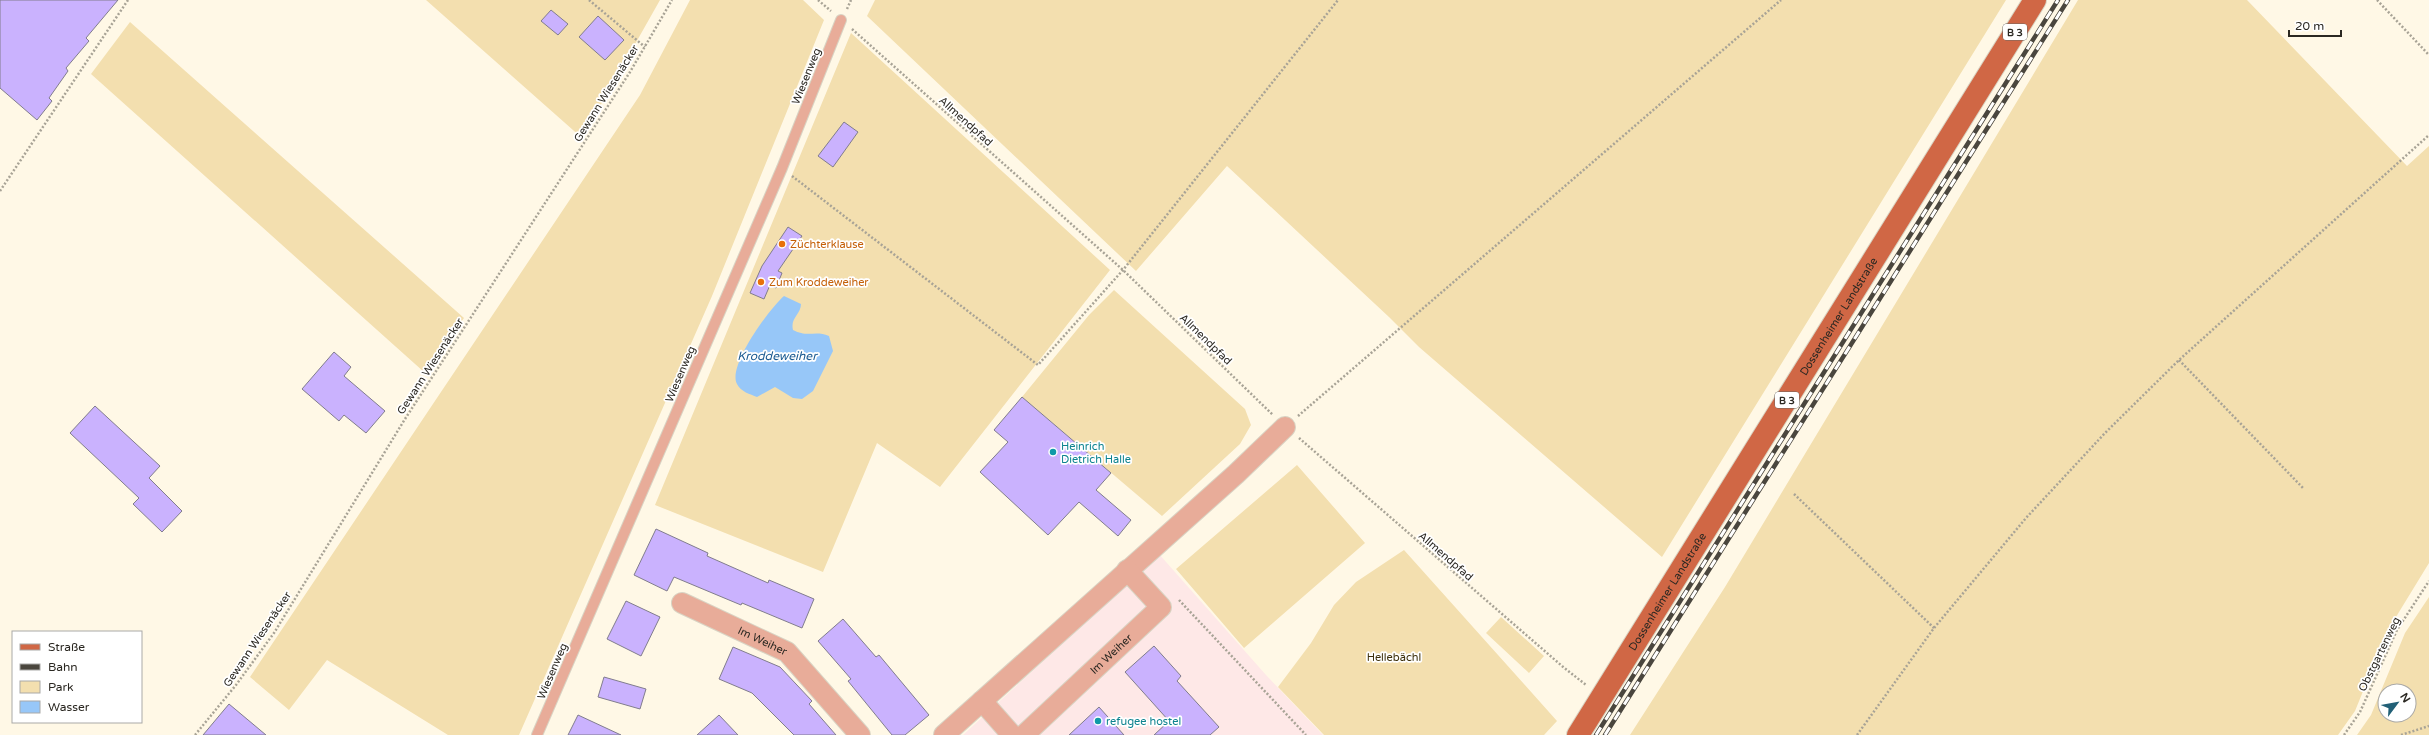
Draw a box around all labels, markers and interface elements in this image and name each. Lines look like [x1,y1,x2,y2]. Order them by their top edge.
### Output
scale bar [2289,12,2341,38]
text: 20 m [2295,19,2324,33]
road number: B 3 [2003,24,2027,40]
street label: Gewann Wiesenäcker [571,42,642,144]
street label: Wiesenweg [789,46,824,106]
street label: Allmendpfad [936,94,995,149]
place label: Züchterklause [790,238,864,251]
marker: Züchterklause [777,239,787,249]
street label: Dossenheimer Landstraße [1797,255,1880,378]
place label: Zum Kroddeweiher [769,276,869,289]
marker: Zum Kroddeweiher [756,277,766,287]
street label: Allmendpfad [1177,311,1235,368]
street label: Gewann Wiesenäcker [394,315,467,417]
street label: Wiesenweg [663,344,698,404]
water label: Kroddeweiher [737,349,818,363]
road number: B 3 [1775,392,1799,408]
place label: Heinrich Dietrich Halle [1061,440,1131,466]
marker: Heinrich Dietrich Halle [1048,447,1058,457]
street label: Allmendpfad [1416,529,1475,583]
street label: Dossenheimer Landstraße [1626,530,1709,653]
street label: Gewann Wiesenäcker [221,589,295,689]
street label: Obstgartenweg [2356,615,2403,694]
street label: Im Weiher [736,624,790,658]
legend [12,631,142,723]
street label: Im Weiher [1088,631,1136,677]
text: Straße [48,640,85,654]
street label: Wiesenweg [535,641,570,701]
park label: Hellebächl [1367,651,1421,664]
text: Bahn [48,660,78,674]
text: Park [48,680,74,694]
north arrow [2377,683,2417,723]
text: N [2397,691,2413,705]
text: Wasser [48,700,90,714]
place label: refugee hostel [1106,715,1181,728]
marker: refugee hostel [1093,716,1103,726]

